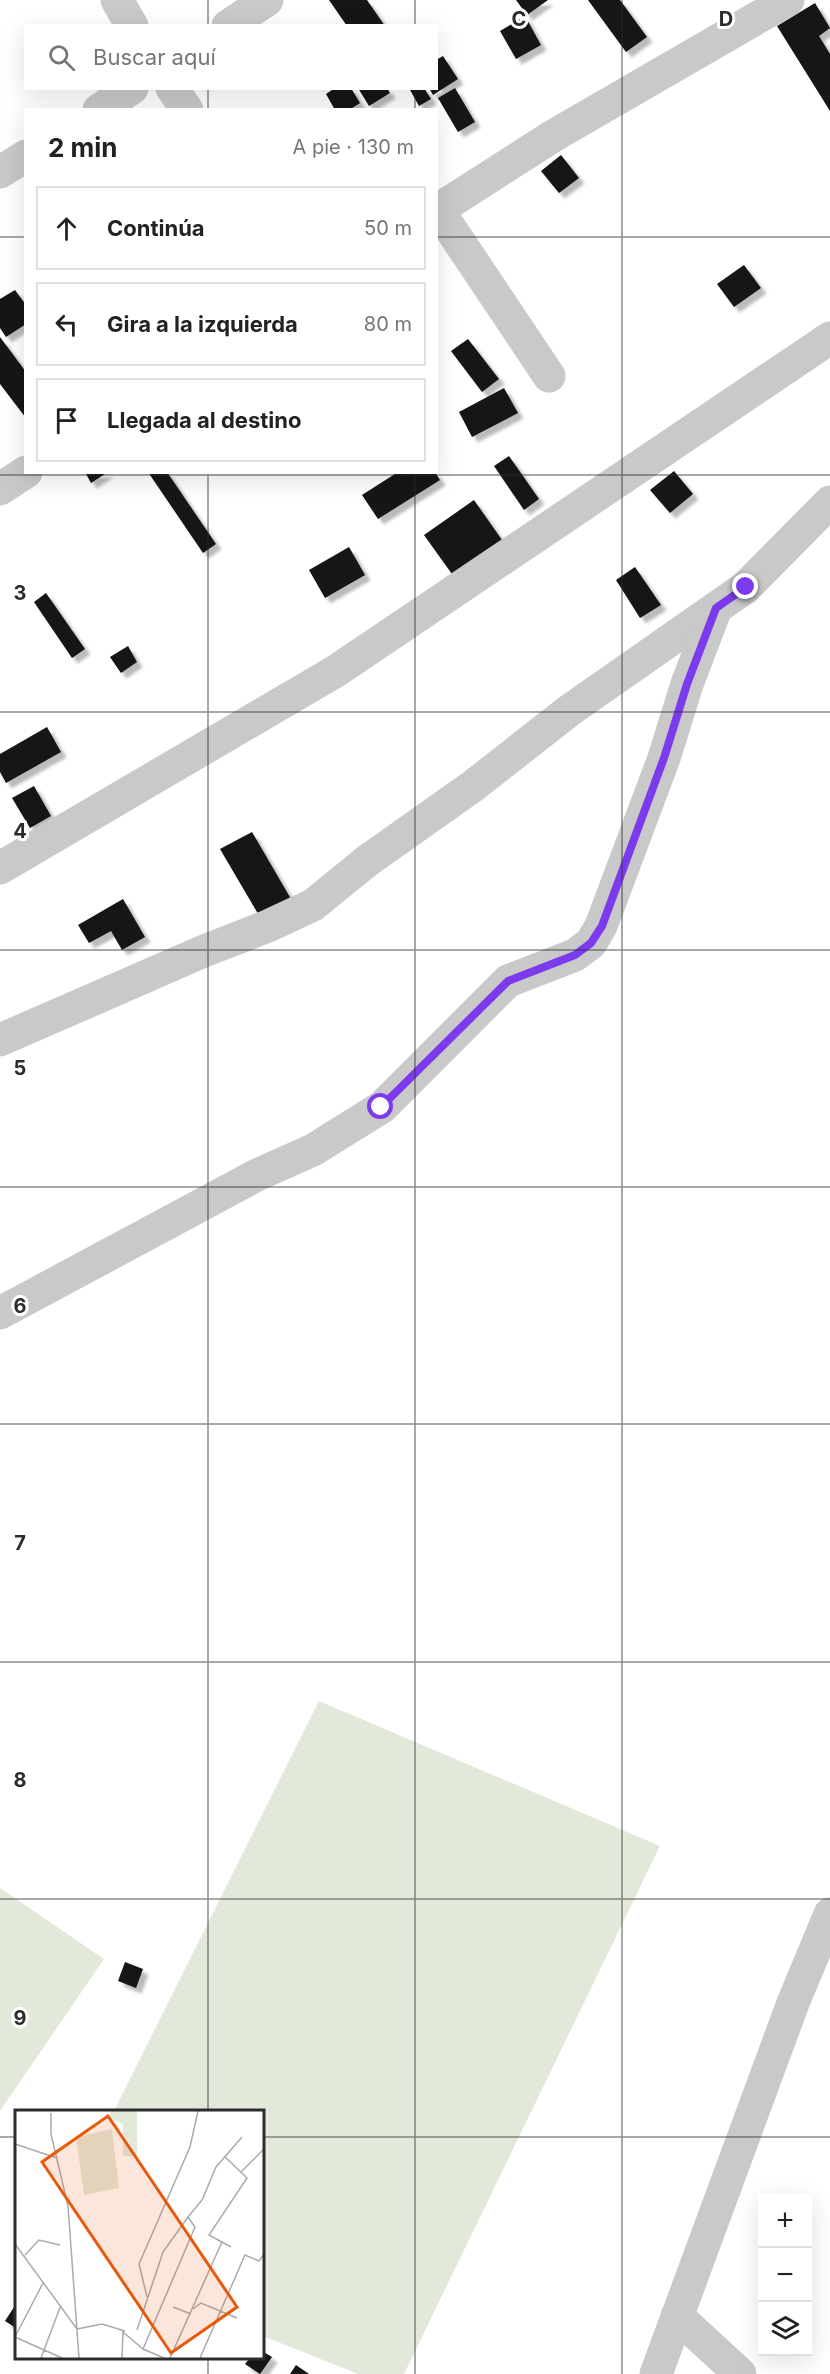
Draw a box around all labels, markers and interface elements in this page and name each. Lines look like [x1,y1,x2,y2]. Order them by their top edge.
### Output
text: C [512,7,526,31]
text: D [719,7,733,31]
search box [24,24,438,90]
icon: search [45,41,78,74]
text: Buscar aquí [93,44,216,70]
text: 2 min [48,132,118,163]
text: A pie · 130 m [293,135,414,159]
icon: ahead [50,212,83,245]
text: Continúa [107,215,205,241]
text: 50 m [364,216,412,240]
icon: left [50,308,83,341]
text: Gira a la izquierda [107,311,298,337]
text: 80 m [364,312,412,336]
icon: arrive [50,404,83,437]
text: Llegada al destino [107,407,301,433]
route end [732,573,758,599]
text: 3 [14,581,26,605]
text: 4 [13,819,27,843]
text: 5 [14,1056,26,1080]
route start [367,1093,393,1119]
text: 6 [14,1294,27,1318]
text: 7 [14,1531,26,1555]
text: 8 [13,1768,27,1792]
text: 9 [14,2006,27,2030]
inset map [15,2110,264,2359]
map controls [758,2194,812,2356]
button: + [758,2194,812,2248]
button: − [758,2248,812,2302]
button: layers [758,2302,812,2356]

